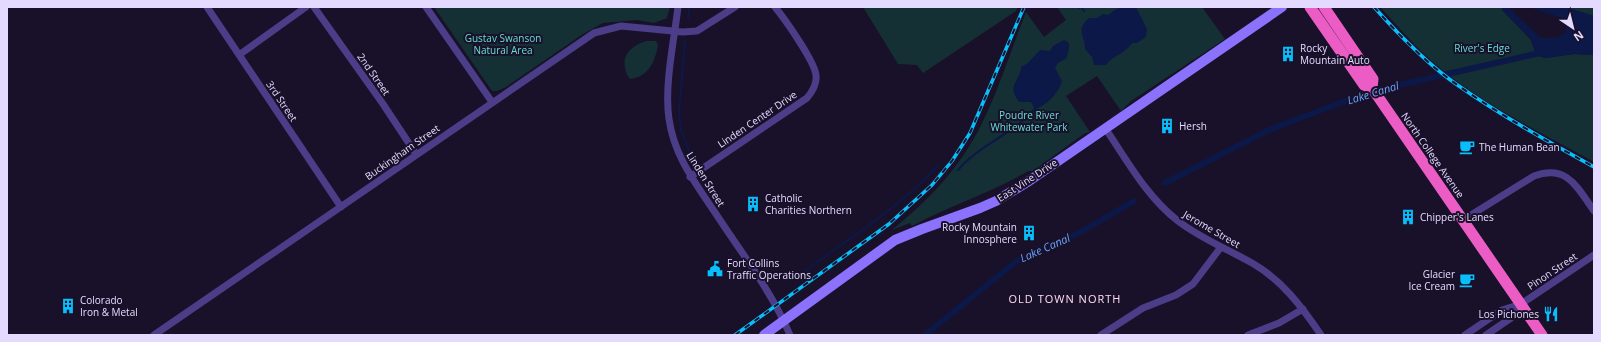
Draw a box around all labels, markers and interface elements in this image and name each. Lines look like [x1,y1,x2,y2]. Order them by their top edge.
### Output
north arrow [1553,8,1593,48]
text: N [1571,28,1587,45]
park label: Gustav Swanson Natural Area [465,31,541,57]
place label: Rocky Mountain Auto [1300,41,1370,67]
park label: River's Edge [1454,41,1510,55]
building icon: Rocky Mountain Auto [1279,45,1297,63]
street label: 2nd Street [354,50,394,98]
street label: 3rd Street [263,78,301,125]
water label: Lake Canal [1345,78,1401,107]
street label: Linden Center Drive [715,87,800,151]
park label: Poudre River Whitewater Park [990,108,1068,134]
street label: North College Avenue [1398,109,1468,201]
building icon: Hersh [1158,117,1176,135]
place label: Hersh [1179,119,1207,133]
street label: Buckingham Street [362,121,442,183]
cafe icon: The Human Bean [1458,138,1476,156]
place label: The Human Bean [1479,140,1560,154]
street label: Linden Street [684,149,729,209]
street label: East Vine Drive [994,155,1060,205]
place label: Catholic Charities Northern [765,191,852,217]
building icon: Catholic Charities Northern [744,195,762,213]
street label: Jerome Street [1180,206,1244,251]
building icon: Chipper's Lanes [1399,208,1417,226]
place label: Chipper's Lanes [1420,210,1494,224]
place label: Rocky Mountain Innosphere [942,220,1017,246]
building icon: Rocky Mountain Innosphere [1020,224,1038,242]
water label: Lake Canal [1017,230,1072,265]
street label: Pinon Street [1524,249,1580,293]
place label: Fort Collins Traffic Operations [727,256,811,282]
public building icon: Fort Collins Traffic Operations [706,260,724,278]
place label: Glacier Ice Cream [1408,267,1455,293]
cafe icon: Glacier Ice Cream [1458,271,1476,289]
district label: OLD TOWN NORTH [1009,291,1121,306]
place label: Colorado Iron & Metal [80,293,138,319]
building icon: Colorado Iron & Metal [59,297,77,315]
restaurant icon: Los Pichones [1542,305,1560,323]
place label: Los Pichones [1478,307,1539,321]

